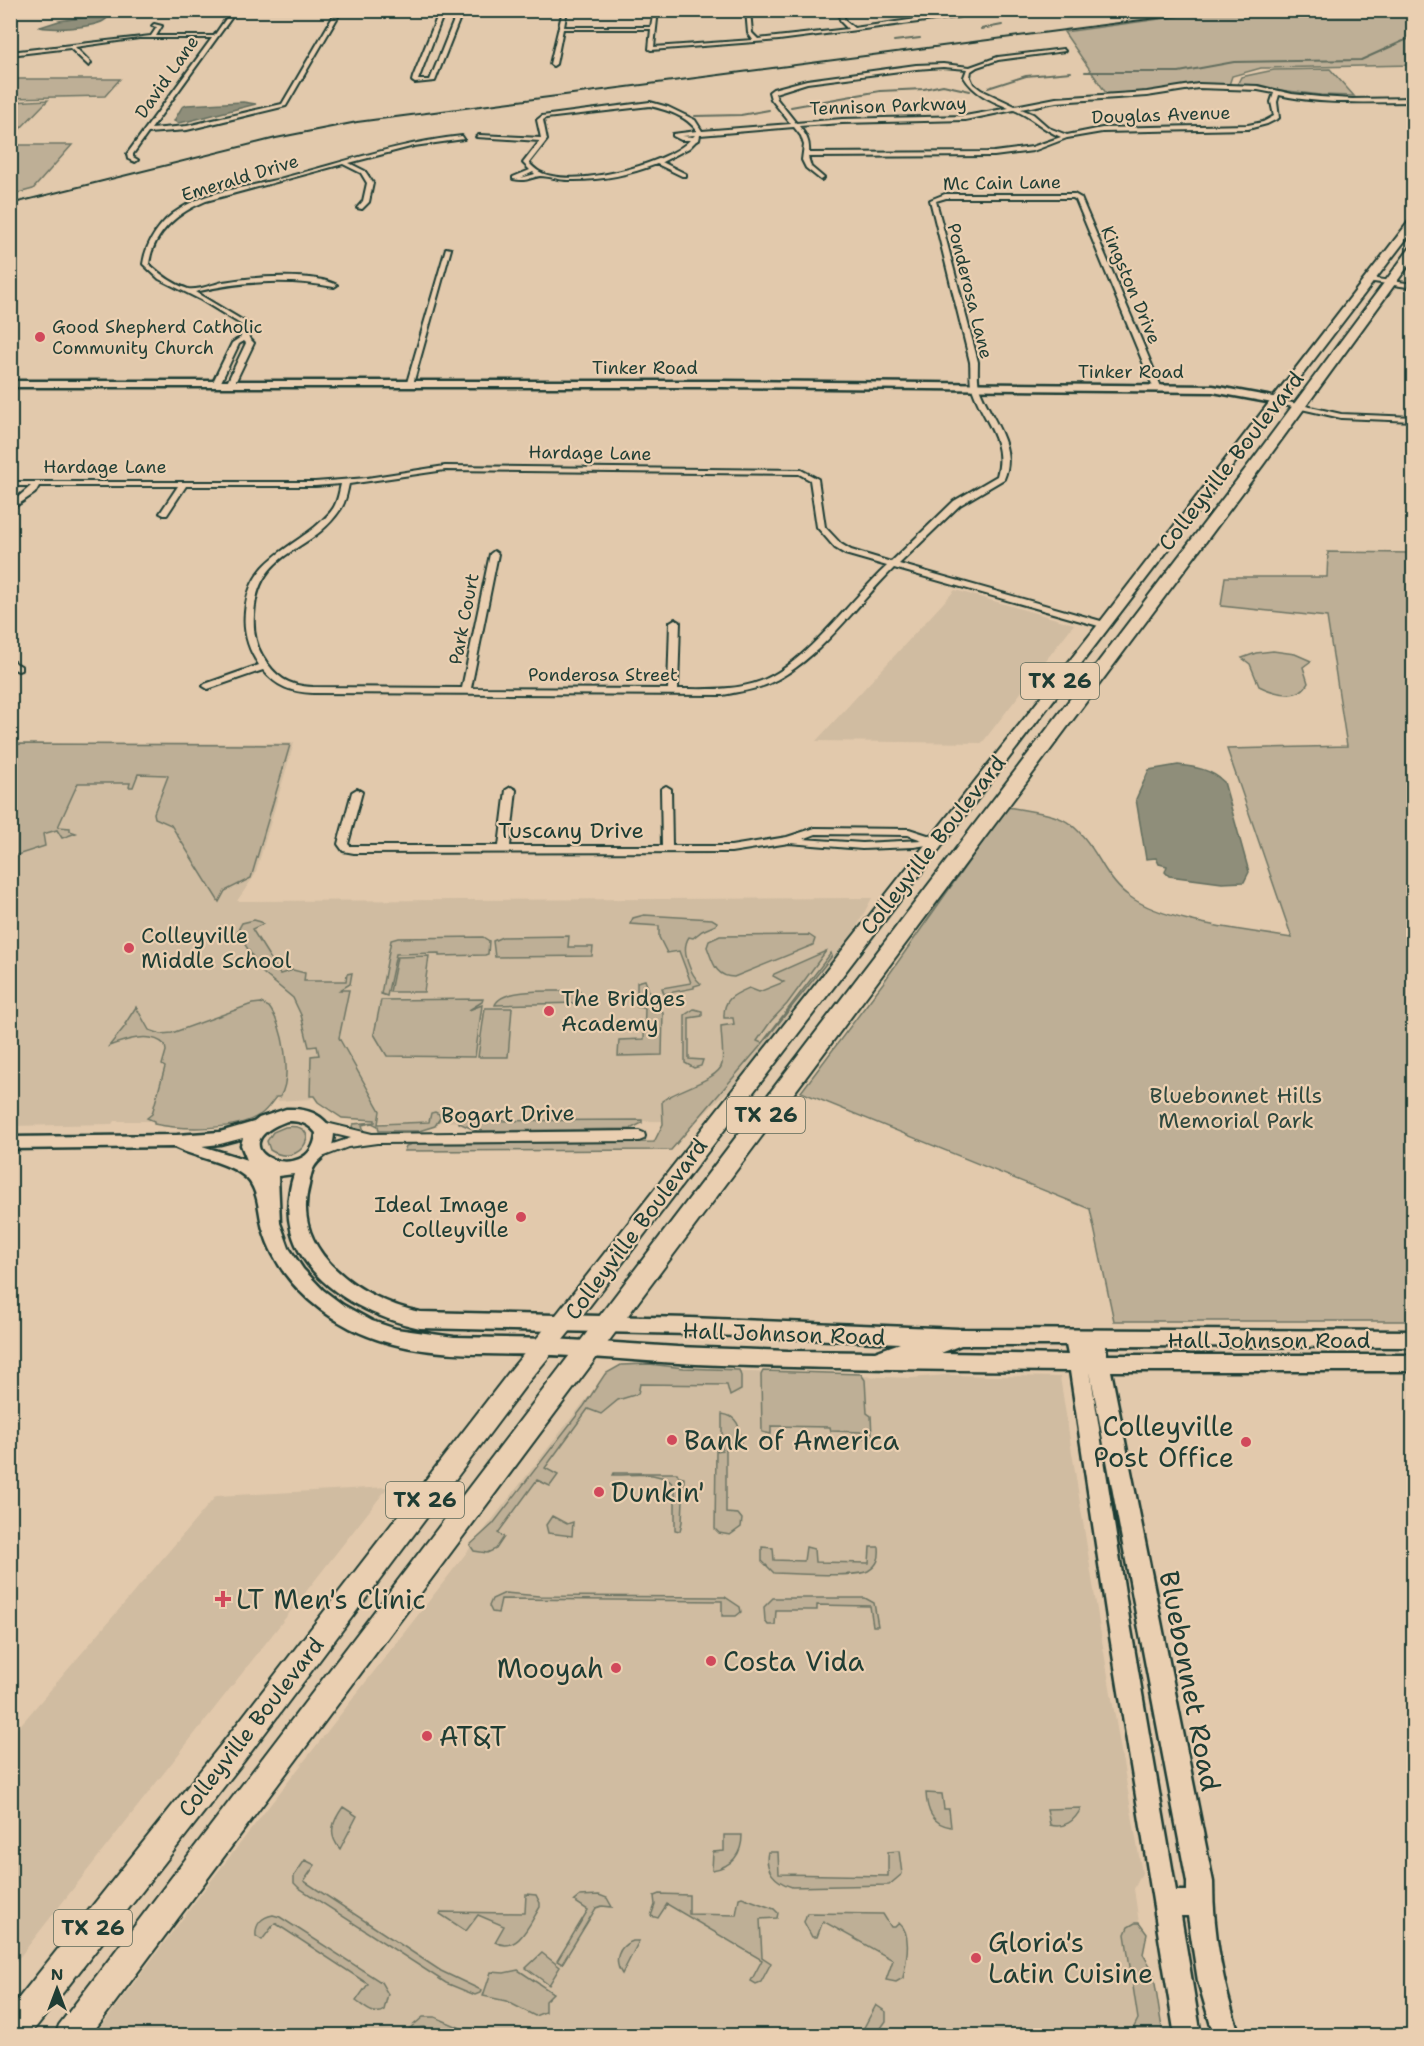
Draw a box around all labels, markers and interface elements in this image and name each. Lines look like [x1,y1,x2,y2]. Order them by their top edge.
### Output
street label: David Lane [130,31,204,123]
street label: Tennison Parkway [809,91,967,121]
street label: Douglas Avenue [1091,101,1231,129]
street label: Emerald Drive [178,149,302,207]
street label: Mc Cain Lane [943,170,1061,196]
street label: Ponderosa Lane [942,221,998,361]
street label: Kingston Drive [1095,222,1167,348]
place label: Good Shepherd Catholic Community Church [52,315,263,360]
marker: Good Shepherd Catholic Community Church [33,330,47,344]
street label: Tinker Road [592,356,698,380]
street label: Tinker Road [1078,360,1184,384]
street label: Colleyville Boulevard [1152,365,1310,557]
street label: Hardage Lane [528,440,652,466]
street label: Hardage Lane [43,455,167,479]
street label: Park Court [443,571,485,667]
street label: Ponderosa Street [528,663,678,687]
road number: TX 26 [1021,663,1099,699]
street label: Colleyville Boulevard [854,749,1012,941]
street label: Tuscany Drive [498,816,644,845]
place label: Colleyville Middle School [141,921,292,975]
marker: Colleyville Middle School [122,941,136,955]
place label: The Bridges Academy [561,984,686,1038]
marker: The Bridges Academy [542,1004,556,1018]
park label: Bluebonnet Hills Memorial Park [1150,1081,1322,1135]
road number: TX 26 [727,1097,805,1133]
street label: Bogart Drive [441,1098,575,1130]
street label: Colleyville Boulevard [558,1132,714,1326]
place label: Ideal Image Colleyville [374,1190,509,1244]
marker: Ideal Image Colleyville [514,1210,528,1224]
street label: Hall Johnson Road [682,1316,886,1352]
street label: Hall Johnson Road [1167,1326,1371,1355]
place label: Colleyville Post Office [1093,1408,1234,1476]
place label: Bank of America [684,1422,899,1459]
marker: Bank of America [665,1433,679,1447]
marker: Colleyville Post Office [1239,1435,1253,1449]
place label: Dunkin' [611,1474,705,1511]
road number: TX 26 [386,1482,464,1518]
marker: Dunkin' [592,1485,606,1499]
street label: Bluebonnet Road [1151,1568,1229,1794]
place label: LT Men's Clinic [236,1581,426,1618]
marker: LT Men's Clinic [214,1590,232,1608]
street label: Colleyville Boulevard [172,1631,330,1823]
place label: Costa Vida [723,1643,865,1680]
place label: Mooyah [497,1650,604,1687]
marker: Costa Vida [704,1654,718,1668]
marker: Mooyah [609,1661,623,1675]
place label: AT&T [439,1718,507,1755]
marker: AT&T [420,1729,434,1743]
road number: TX 26 [54,1910,132,1946]
place label: Gloria's Latin Cuisine [988,1924,1153,1992]
marker: Gloria's Latin Cuisine [969,1951,983,1965]
north arrow [27,1959,87,2019]
text: N [51,1964,63,1985]

